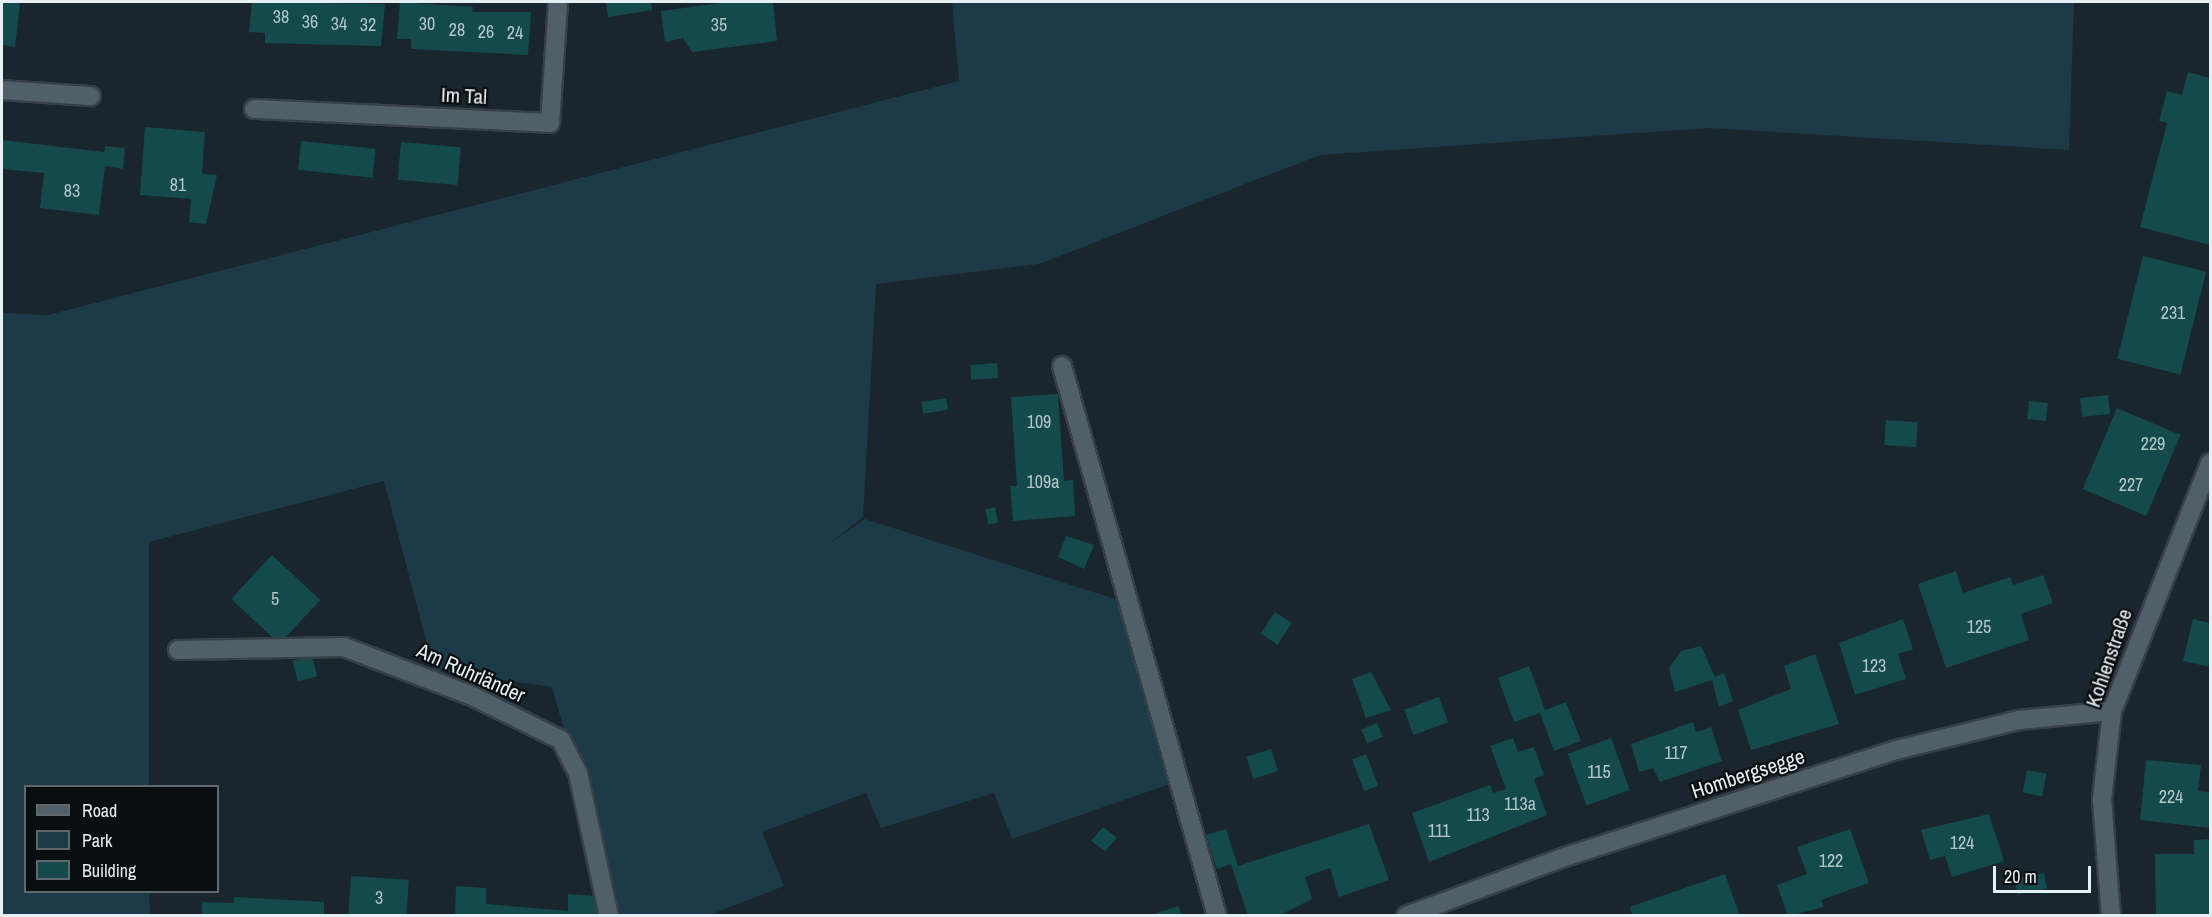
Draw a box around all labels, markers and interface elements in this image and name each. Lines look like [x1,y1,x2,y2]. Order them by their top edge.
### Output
house number: 38 [273,6,289,28]
house number: 36 [302,11,318,33]
house number: 34 [331,13,347,35]
house number: 30 [419,13,435,35]
house number: 32 [360,14,376,36]
house number: 35 [711,14,727,36]
house number: 28 [449,19,465,41]
house number: 26 [478,21,494,43]
house number: 24 [507,22,523,44]
street label: Im Tal [440,82,488,110]
house number: 81 [170,174,186,196]
house number: 83 [64,180,80,202]
house number: 231 [2161,302,2185,324]
house number: 109 [1027,411,1051,433]
house number: 229 [2141,433,2165,455]
house number: 109a [1027,471,1059,493]
house number: 227 [2119,474,2143,496]
house number: 5 [271,588,279,610]
street label: Kohlenstraße [2080,605,2138,711]
house number: 125 [1967,616,1991,638]
street label: Am Ruhrländer [413,638,529,708]
house number: 123 [1862,655,1886,677]
house number: 117 [1664,742,1688,764]
street label: Hombergsegge [1688,744,1808,804]
house number: 115 [1587,761,1611,783]
legend [24,785,219,893]
house number: 224 [2159,786,2183,808]
house number: 113a [1504,793,1536,815]
text: Road [82,798,117,823]
house number: 113 [1466,804,1490,826]
house number: 111 [1428,820,1450,842]
text: Park [82,828,112,853]
house number: 124 [1950,832,1974,854]
house number: 122 [1819,850,1843,872]
scale bar [1996,854,2094,892]
text: Building [82,858,136,883]
text: 20 m [2004,864,2037,889]
house number: 3 [375,887,383,909]

